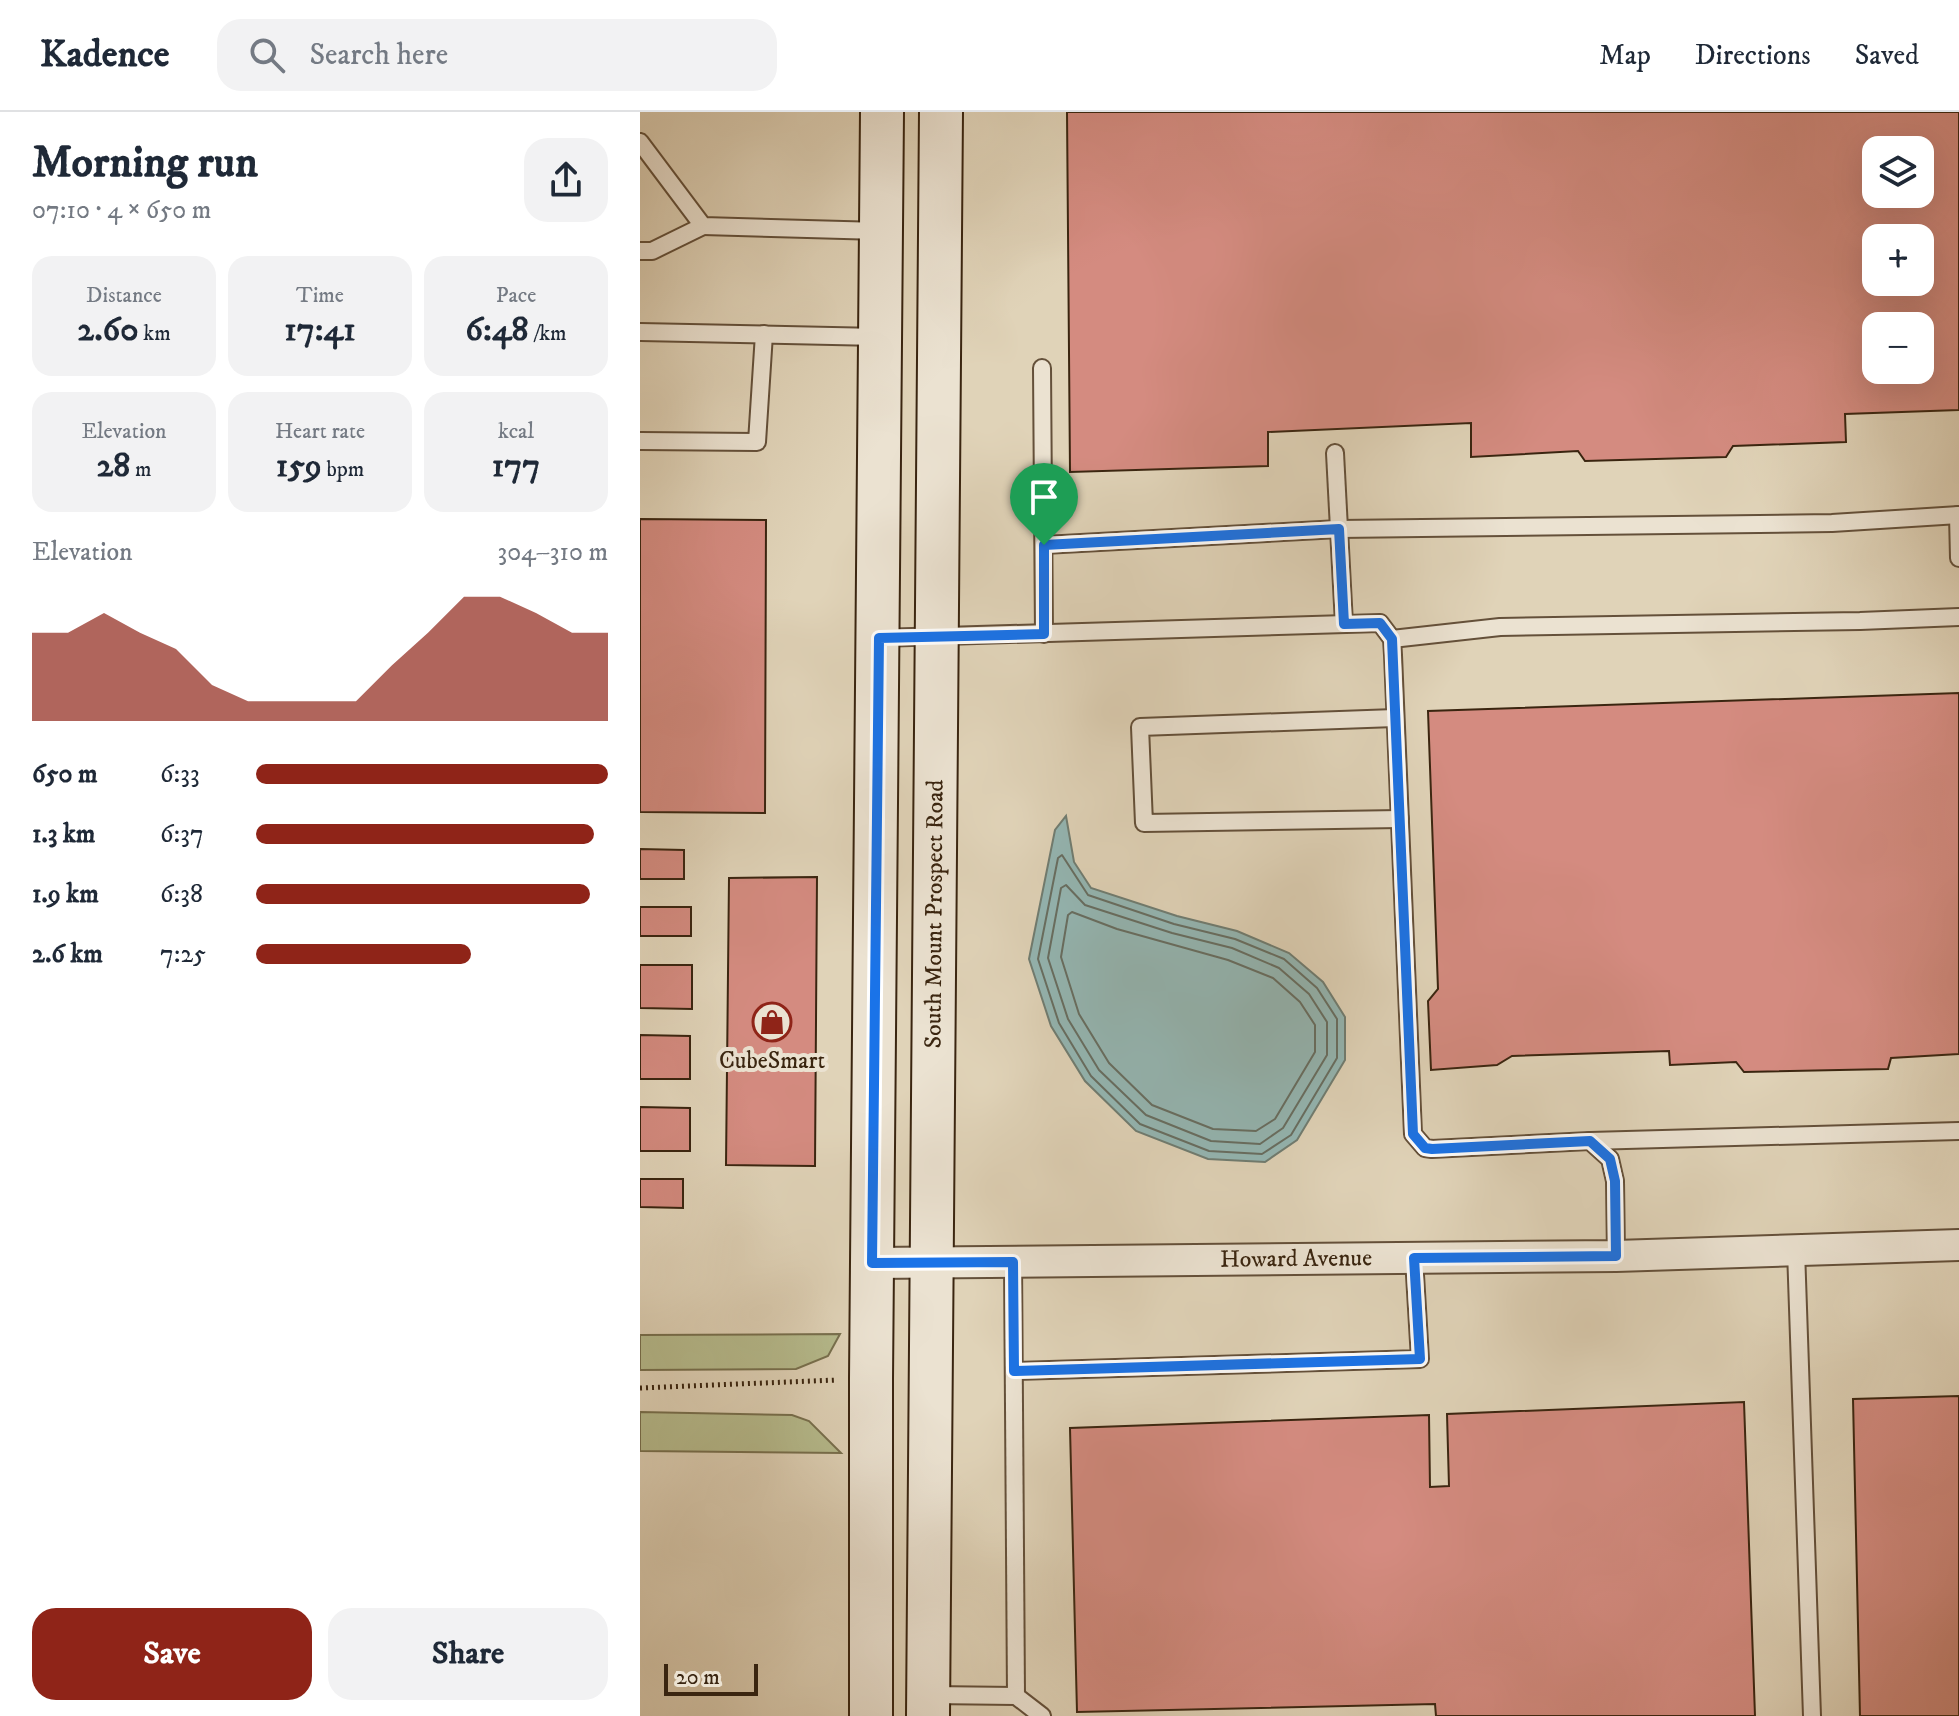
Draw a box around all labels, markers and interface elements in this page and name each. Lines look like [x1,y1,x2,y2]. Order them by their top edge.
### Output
search box [217,19,777,91]
text: Kadence [40,31,169,79]
icon: search [245,33,289,77]
text: Search here [309,37,448,74]
text: Map [1599,38,1651,73]
text: Directions [1695,38,1811,73]
text: Saved [1855,38,1919,73]
text: Morning run [32,136,258,191]
map controls [1862,136,1934,384]
button: layers [1862,136,1934,208]
button: share [524,138,608,222]
text: 07:10 · 4 × 650 m [32,194,211,227]
button: + [1862,224,1934,296]
text: Distance [86,282,162,309]
text: Time [296,282,344,309]
text: Pace [496,282,536,309]
text: 2.60 [77,309,139,351]
text: 17:41 [284,309,356,351]
text: 6:48 [465,309,529,351]
button: − [1862,312,1934,384]
text: km [139,320,171,347]
text: /km [529,320,567,347]
text: Elevation [81,418,167,445]
text: Heart rate [275,418,365,445]
text: kcal [498,418,534,445]
text: 28 [97,445,130,487]
text: 159 [276,445,322,487]
text: 177 [492,445,540,487]
text: m [130,456,151,483]
text: bpm [322,456,364,483]
pin [1010,463,1078,545]
icon: arrive [1022,475,1066,519]
text: Elevation [32,536,133,569]
text: 304–310 m [497,536,608,569]
text: 650 m [32,758,98,791]
text: 6:33 [160,758,200,791]
street label: South Mount Prospect Road [918,779,951,1049]
text: 1.3 km [32,818,95,851]
text: 6:37 [160,818,204,851]
text: 1.9 km [32,878,99,911]
text: 6:38 [160,878,203,911]
text: 2.6 km [32,938,103,971]
text: 7:25 [160,938,206,971]
shop icon: CubeSmart [751,1001,793,1043]
place label: CubeSmart [719,1046,825,1076]
street label: Howard Avenue [1220,1243,1372,1275]
button: Save [32,1608,312,1700]
button: Share [328,1608,608,1700]
scale bar [664,1660,758,1696]
text: 20 m [676,1664,720,1691]

